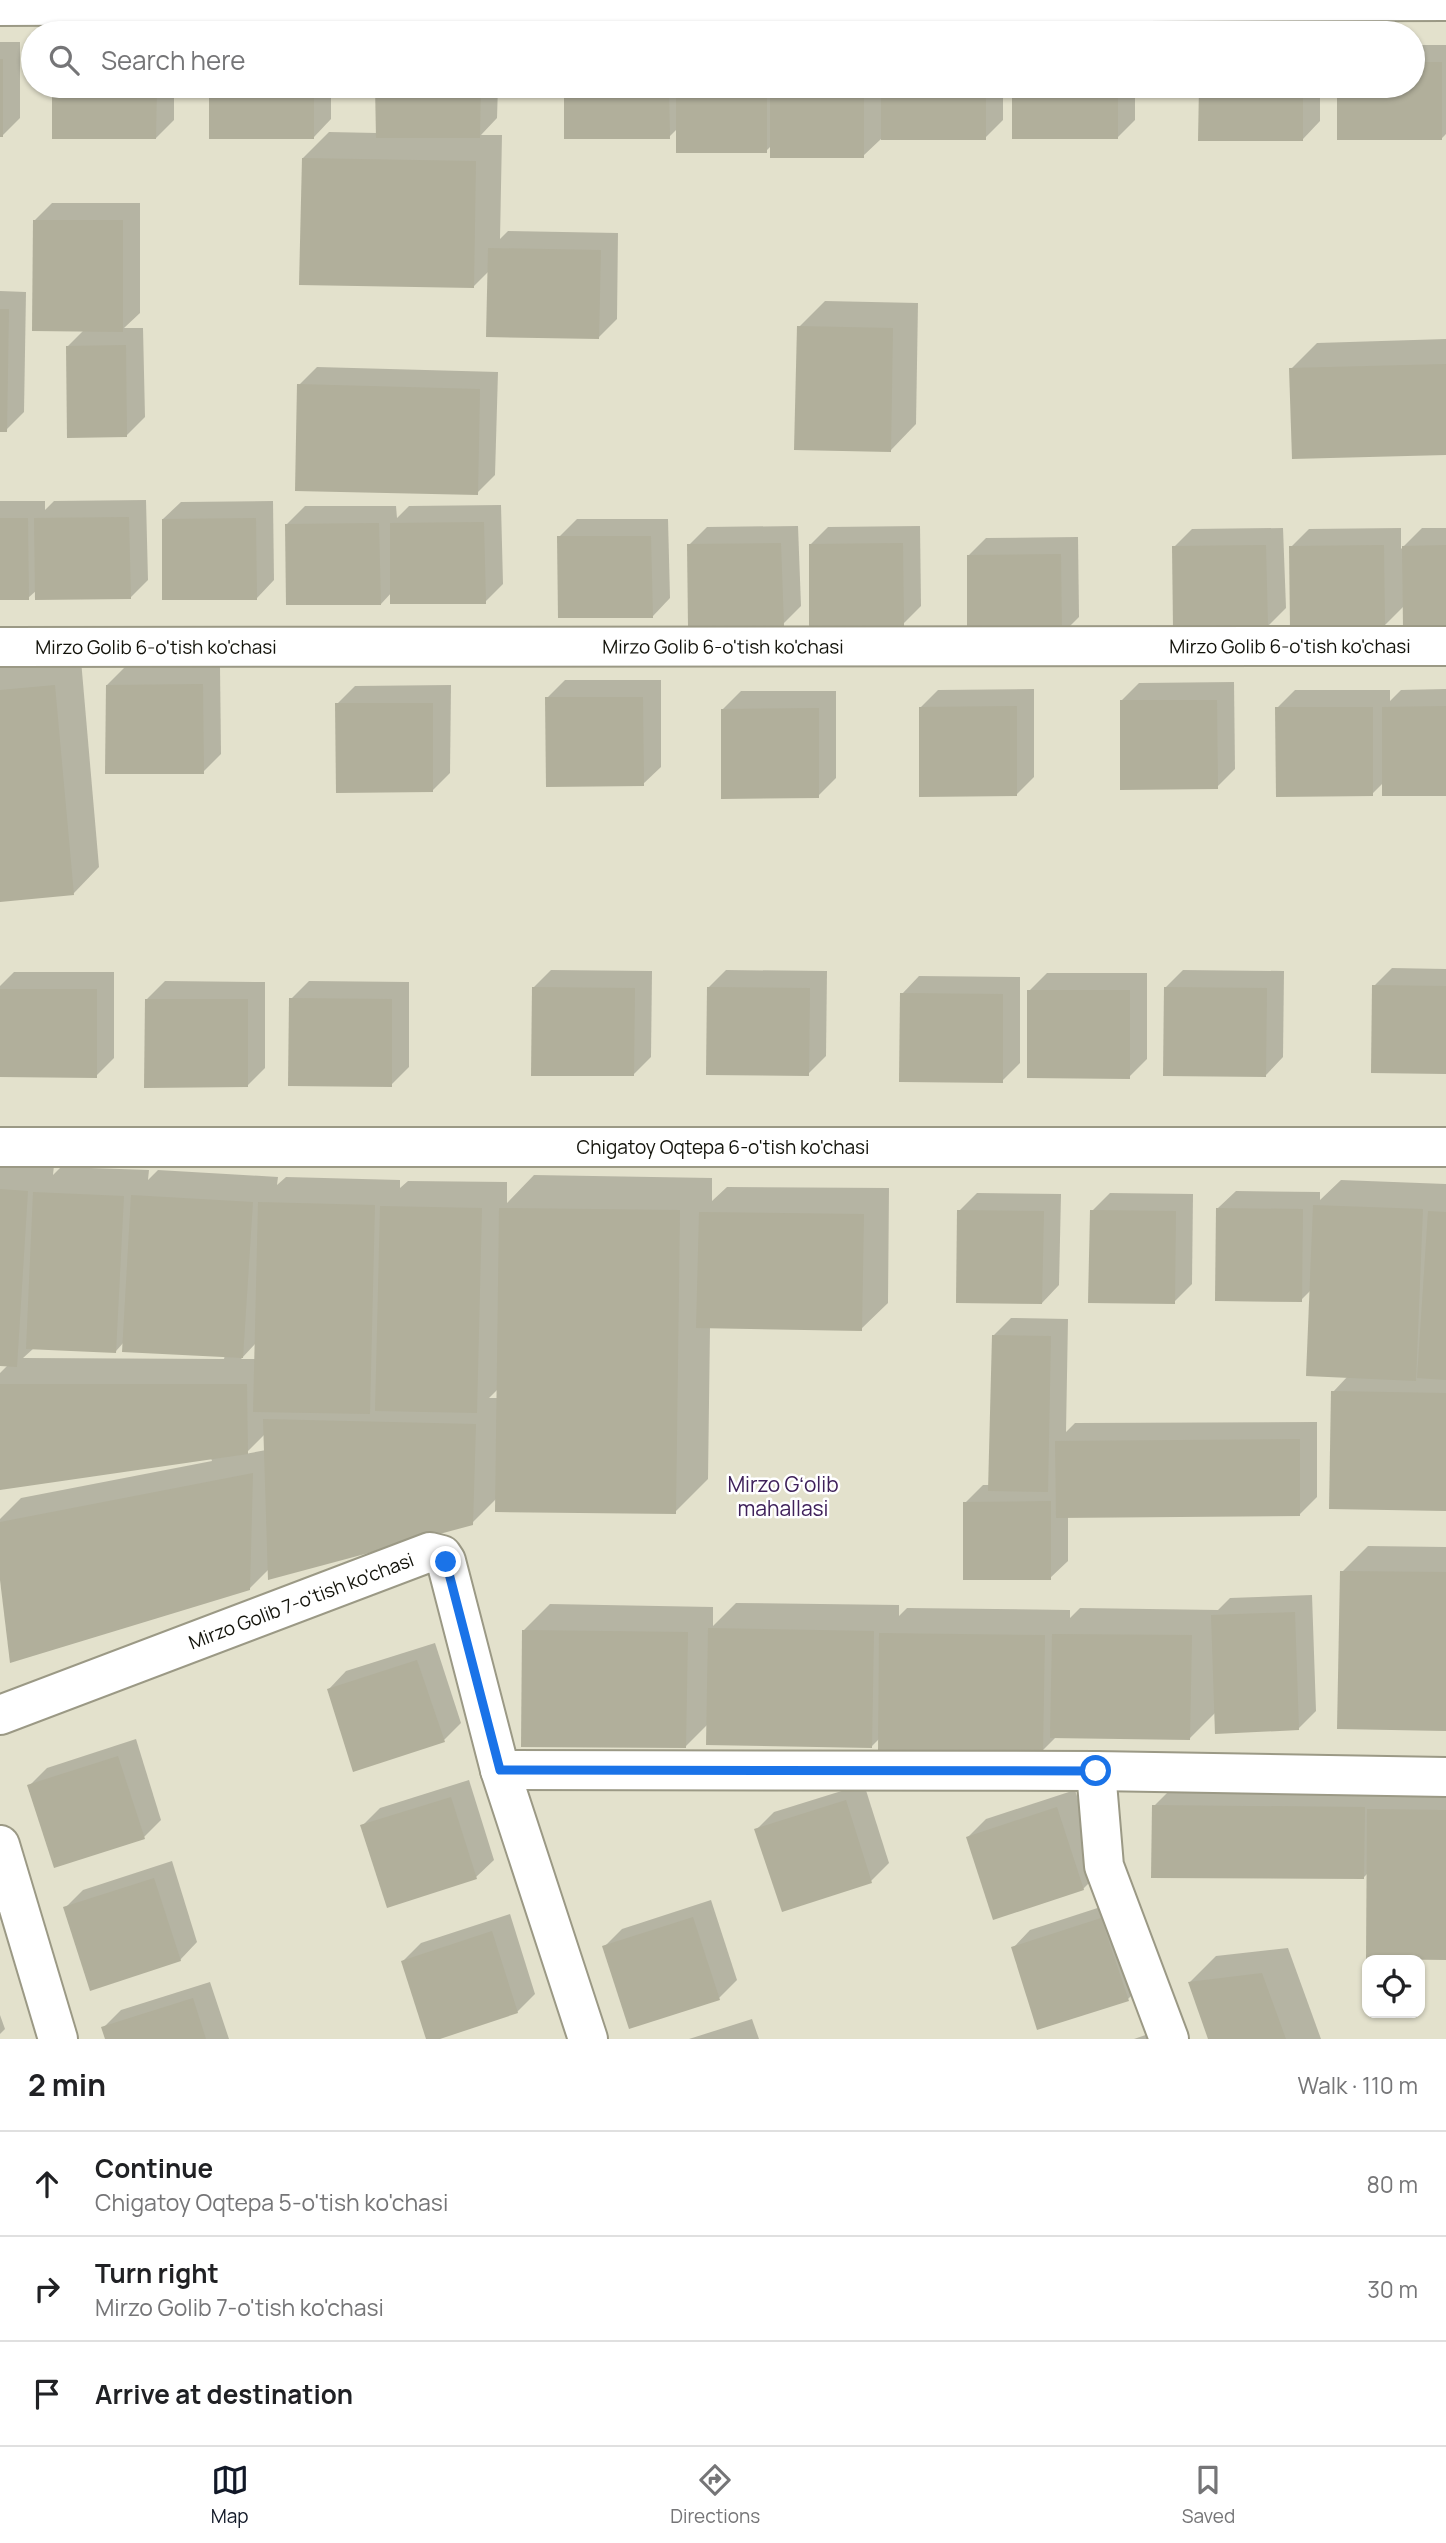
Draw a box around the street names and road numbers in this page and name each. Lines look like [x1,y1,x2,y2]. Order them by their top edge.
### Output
street label: Mirzo Golib 6-o'tish ko'chasi [602,633,844,660]
street label: Mirzo Golib 6-o'tish ko'chasi [1169,633,1411,659]
street label: Mirzo Golib 6-o'tish ko'chasi [35,634,277,660]
street label: Chigatoy Oqtepa 6-o'tish ko'chasi [577,1134,869,1160]
street label: Mirzo Golib 7-o'tish ko'chasi [185,1546,417,1655]

